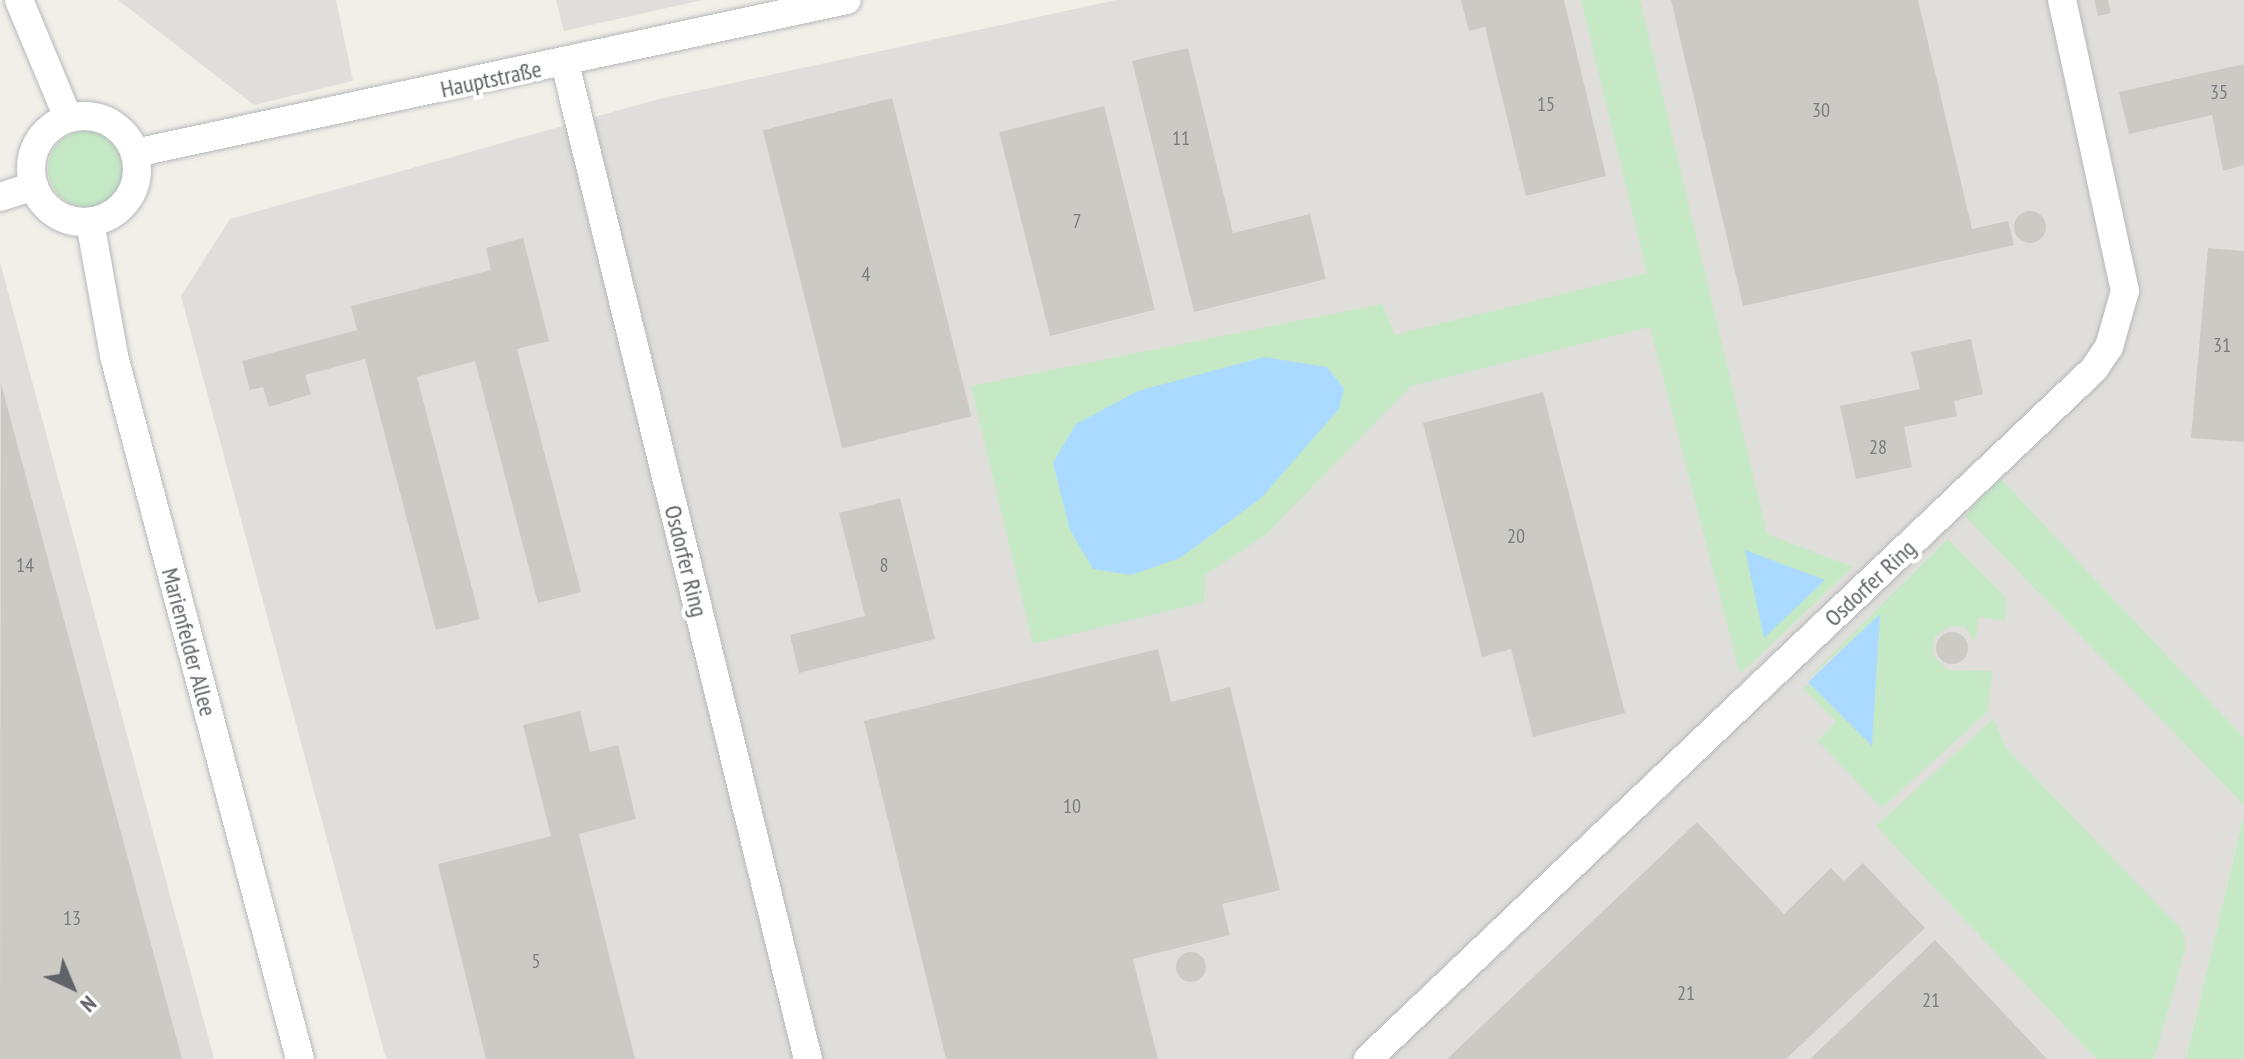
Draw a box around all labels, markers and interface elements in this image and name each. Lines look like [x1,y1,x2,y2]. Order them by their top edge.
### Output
street label: Hauptstraße [438,54,544,104]
house number: 35 [2210,80,2228,104]
house number: 15 [1537,92,1555,116]
house number: 30 [1812,98,1830,122]
house number: 11 [1172,126,1190,150]
house number: 7 [1073,209,1081,233]
house number: 4 [862,262,870,286]
house number: 31 [2213,333,2231,357]
house number: 28 [1869,435,1887,459]
street label: Osdorfer Ring [658,502,714,620]
house number: 20 [1507,524,1525,548]
street label: Osdorfer Ring [1819,534,1921,632]
house number: 14 [16,553,34,577]
house number: 8 [880,553,888,577]
street label: Marienfelder Allee [155,565,223,719]
house number: 10 [1063,794,1081,818]
house number: 13 [63,906,81,930]
north arrow [32,947,112,1027]
house number: 5 [532,949,540,973]
house number: 21 [1677,981,1695,1005]
house number: 21 [1922,988,1940,1012]
text: N [75,990,103,1018]

